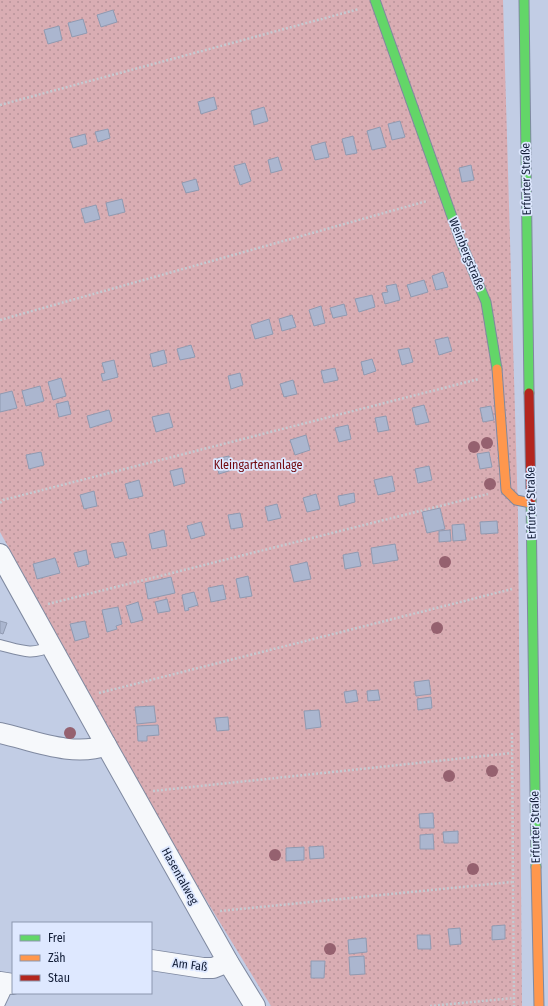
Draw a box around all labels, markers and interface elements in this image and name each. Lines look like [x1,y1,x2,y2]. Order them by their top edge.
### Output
street label: Erfurter Straße [518,143,534,215]
street label: Weinbergstraße [446,216,488,292]
park label: Kleingartenanlage [214,458,302,472]
street label: Erfurter Straße [523,467,539,539]
street label: Erfurter Straße [527,791,543,863]
street label: Hasentalweg [159,845,201,907]
legend [12,922,152,994]
text: Frei [48,931,66,945]
text: Zäh [48,951,66,965]
street label: Am Faß [172,956,209,974]
text: Stau [48,971,70,985]

